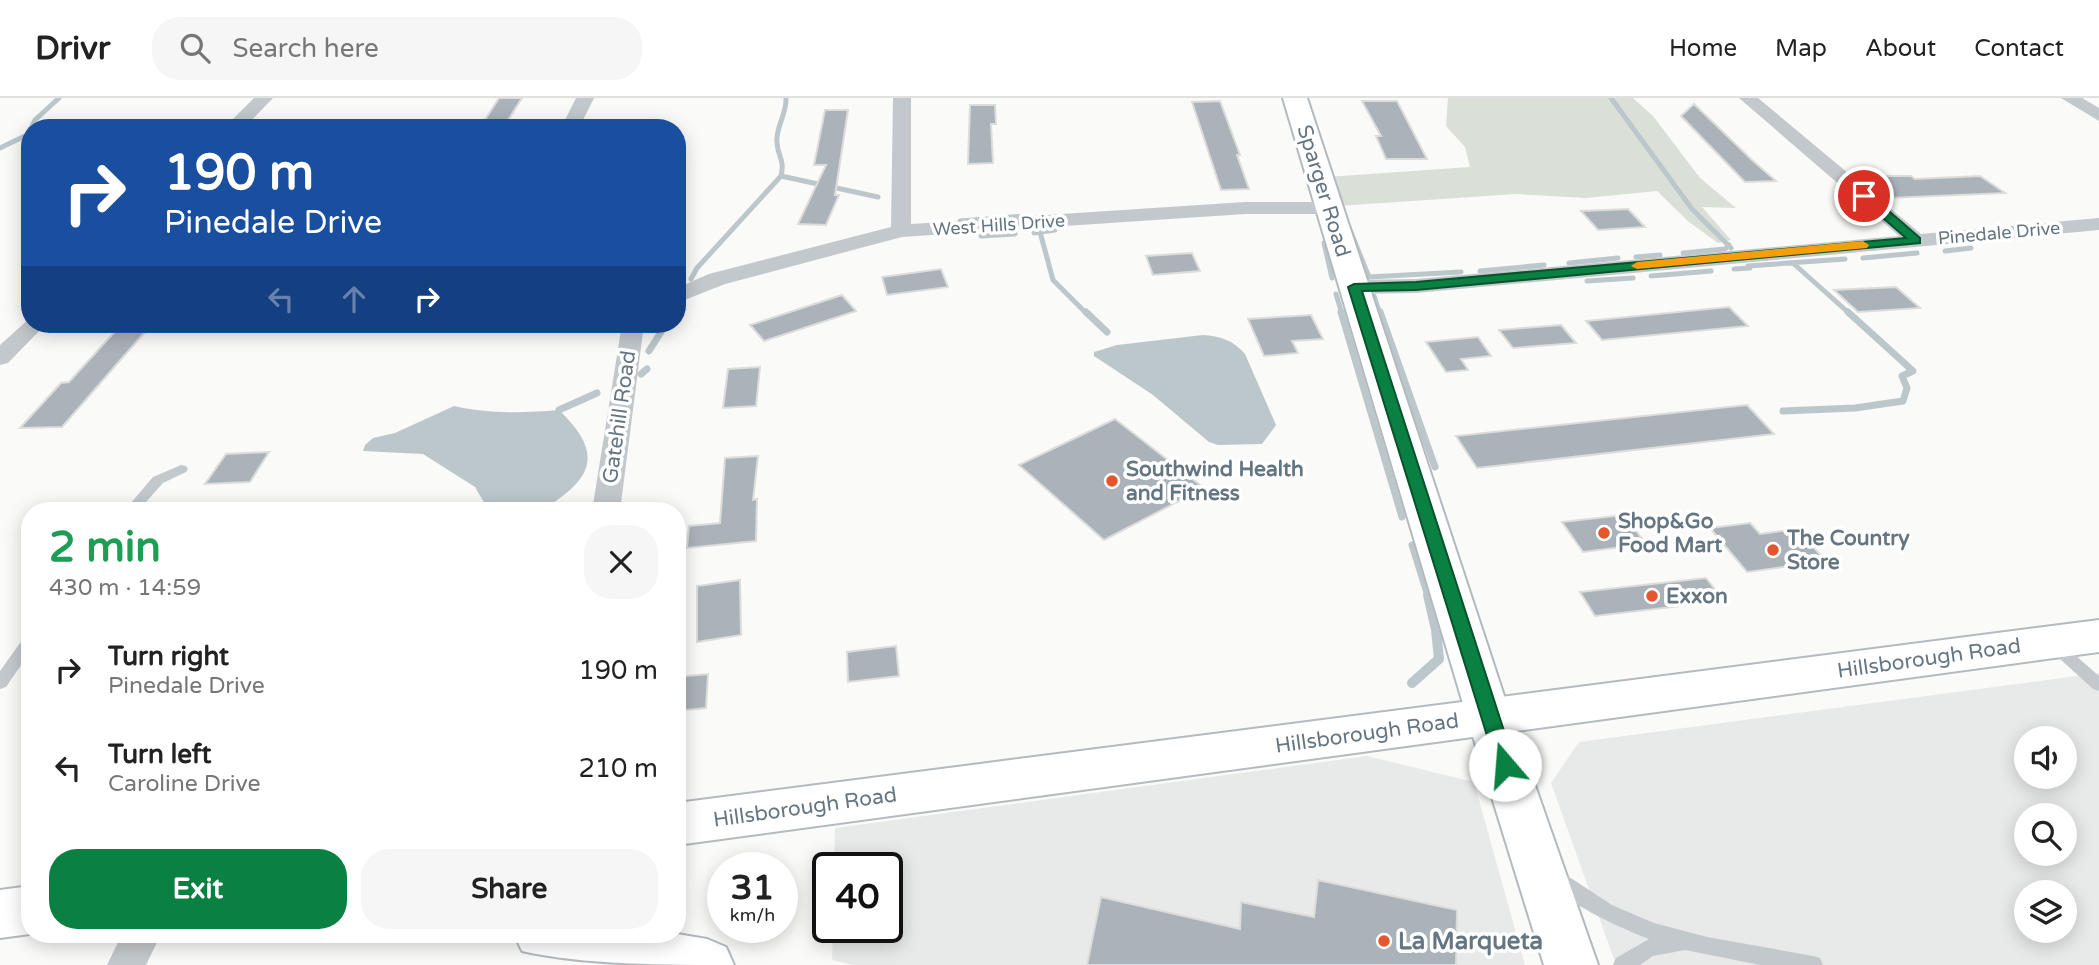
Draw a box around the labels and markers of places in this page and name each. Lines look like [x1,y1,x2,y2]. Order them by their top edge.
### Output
pin [1834,166,1894,226]
place label: Southwind Health and Fitness [1126,457,1304,506]
marker: Southwind Health and Fitness [1104,473,1120,489]
place label: Shop&Go Food Mart [1618,509,1722,558]
marker: Shop&Go Food Mart [1596,525,1612,541]
place label: The Country Store [1786,526,1910,575]
marker: The Country Store [1765,542,1781,558]
place label: Exxon [1666,584,1728,609]
marker: Exxon [1644,588,1660,604]
place label: La Marqueta [1398,927,1543,956]
marker: La Marqueta [1376,933,1392,949]

